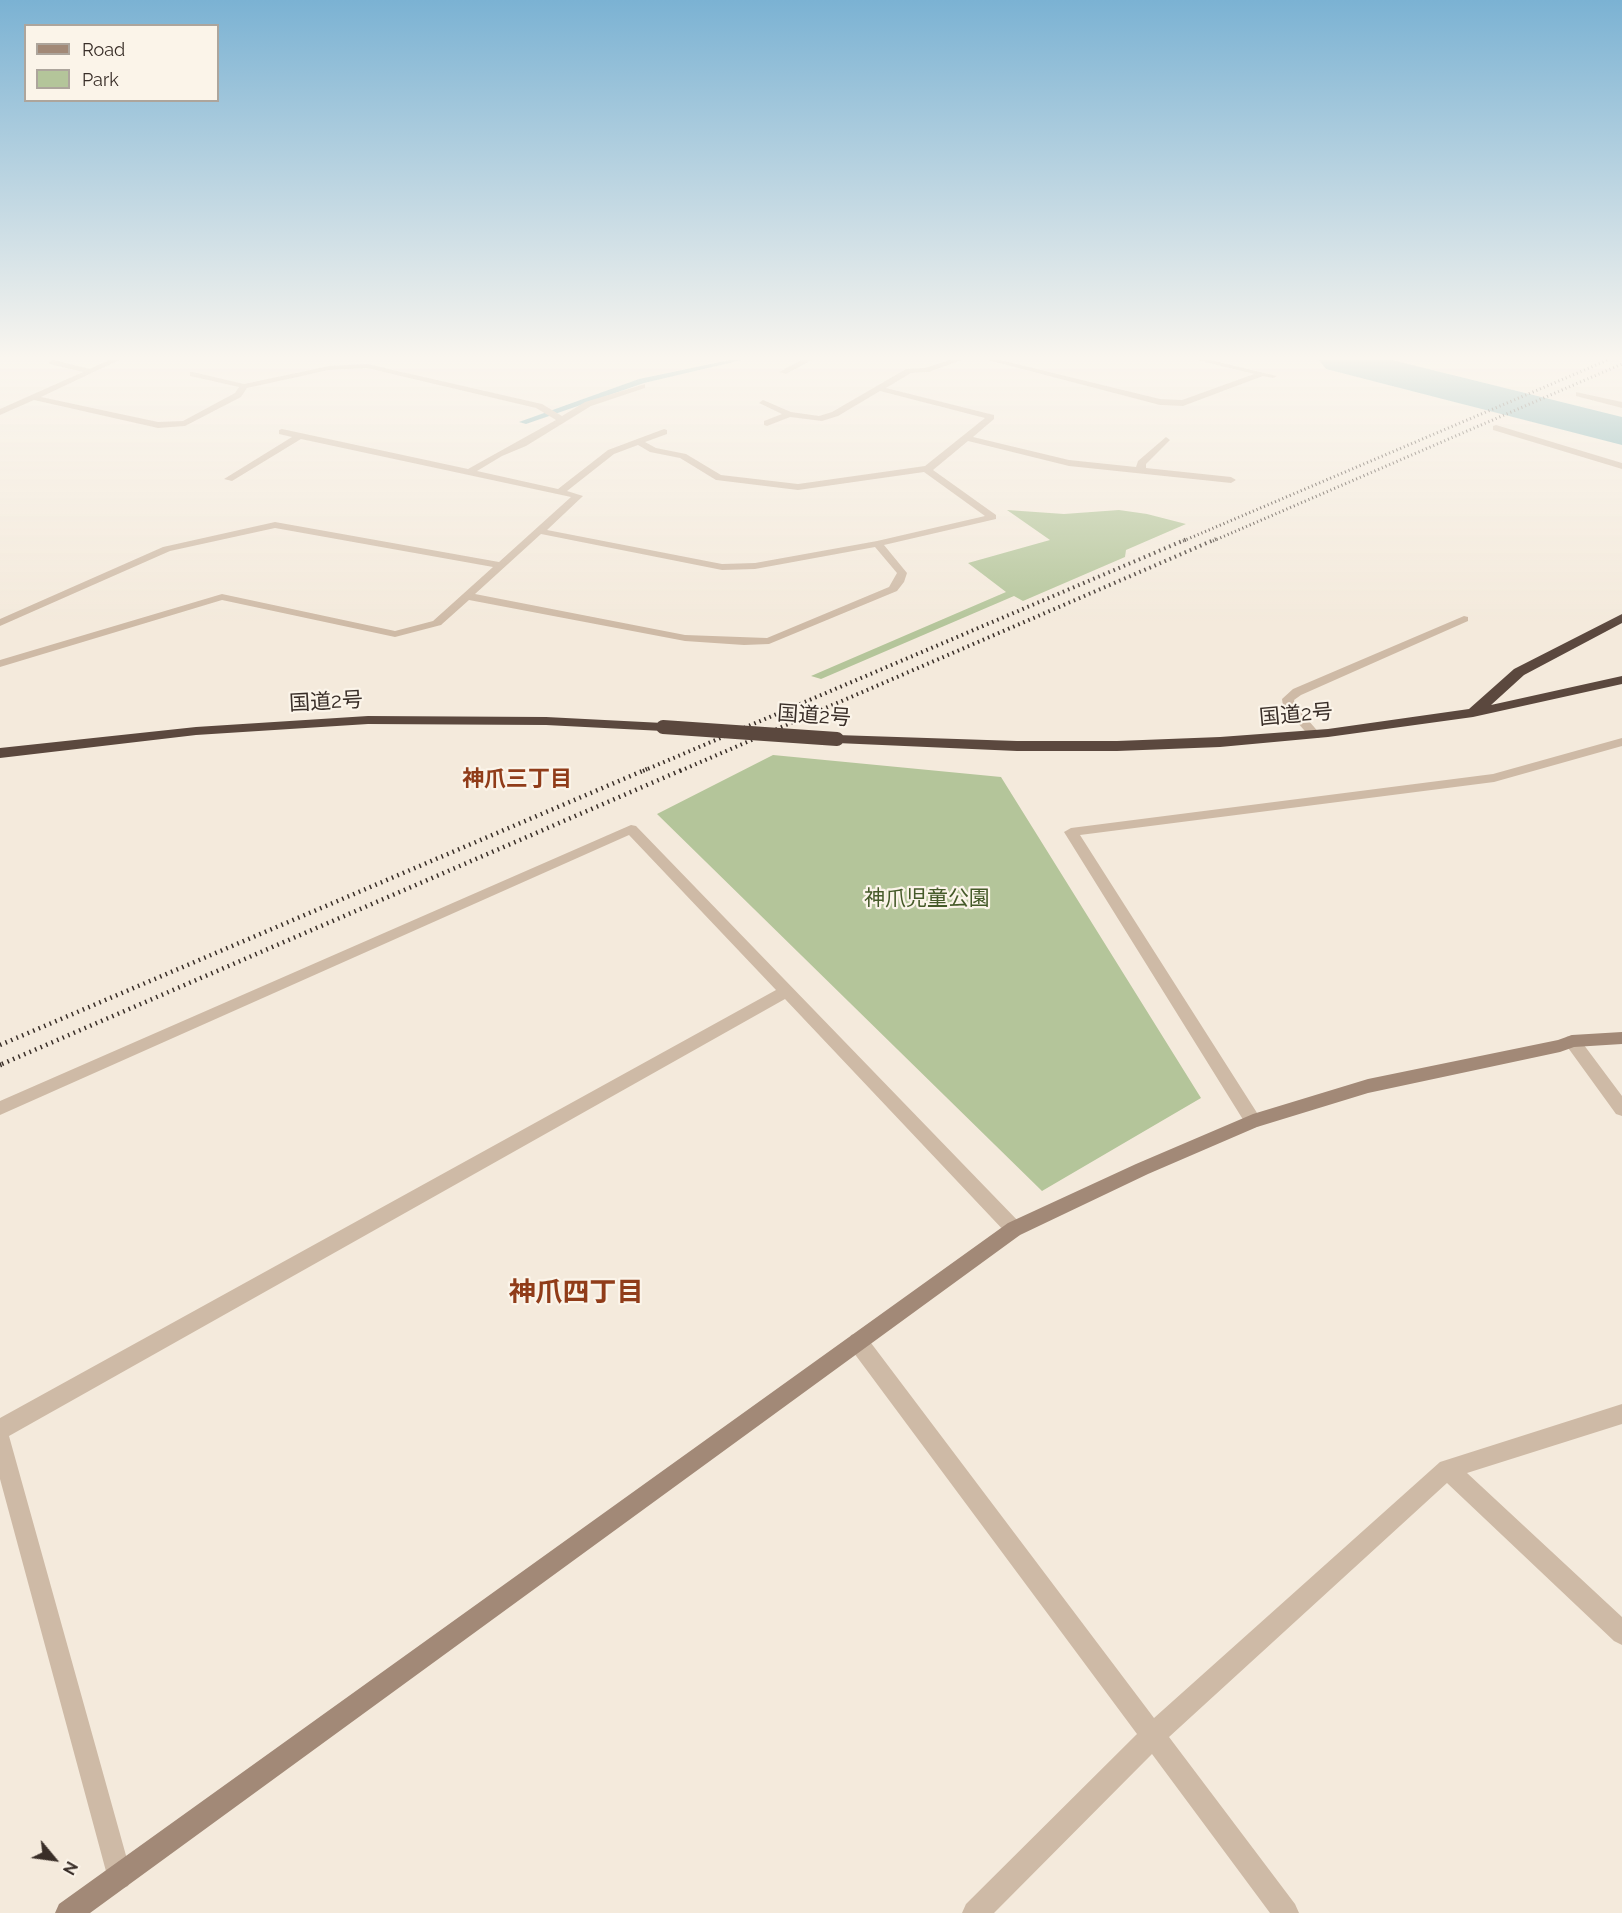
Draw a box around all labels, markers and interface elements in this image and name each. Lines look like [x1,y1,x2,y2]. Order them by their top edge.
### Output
legend [24,24,219,102]
text: Road [82,39,125,60]
text: Park [82,69,119,90]
street label: 国道2号 [288,687,364,717]
street label: 国道2号 [1258,699,1334,731]
street label: 国道2号 [776,701,852,731]
district label: 神爪三丁目 [462,766,572,792]
park label: 神爪児童公園 [864,886,990,912]
district label: 神爪四丁目 [509,1277,643,1309]
north arrow [24,1829,84,1889]
text: N [59,1858,81,1878]

